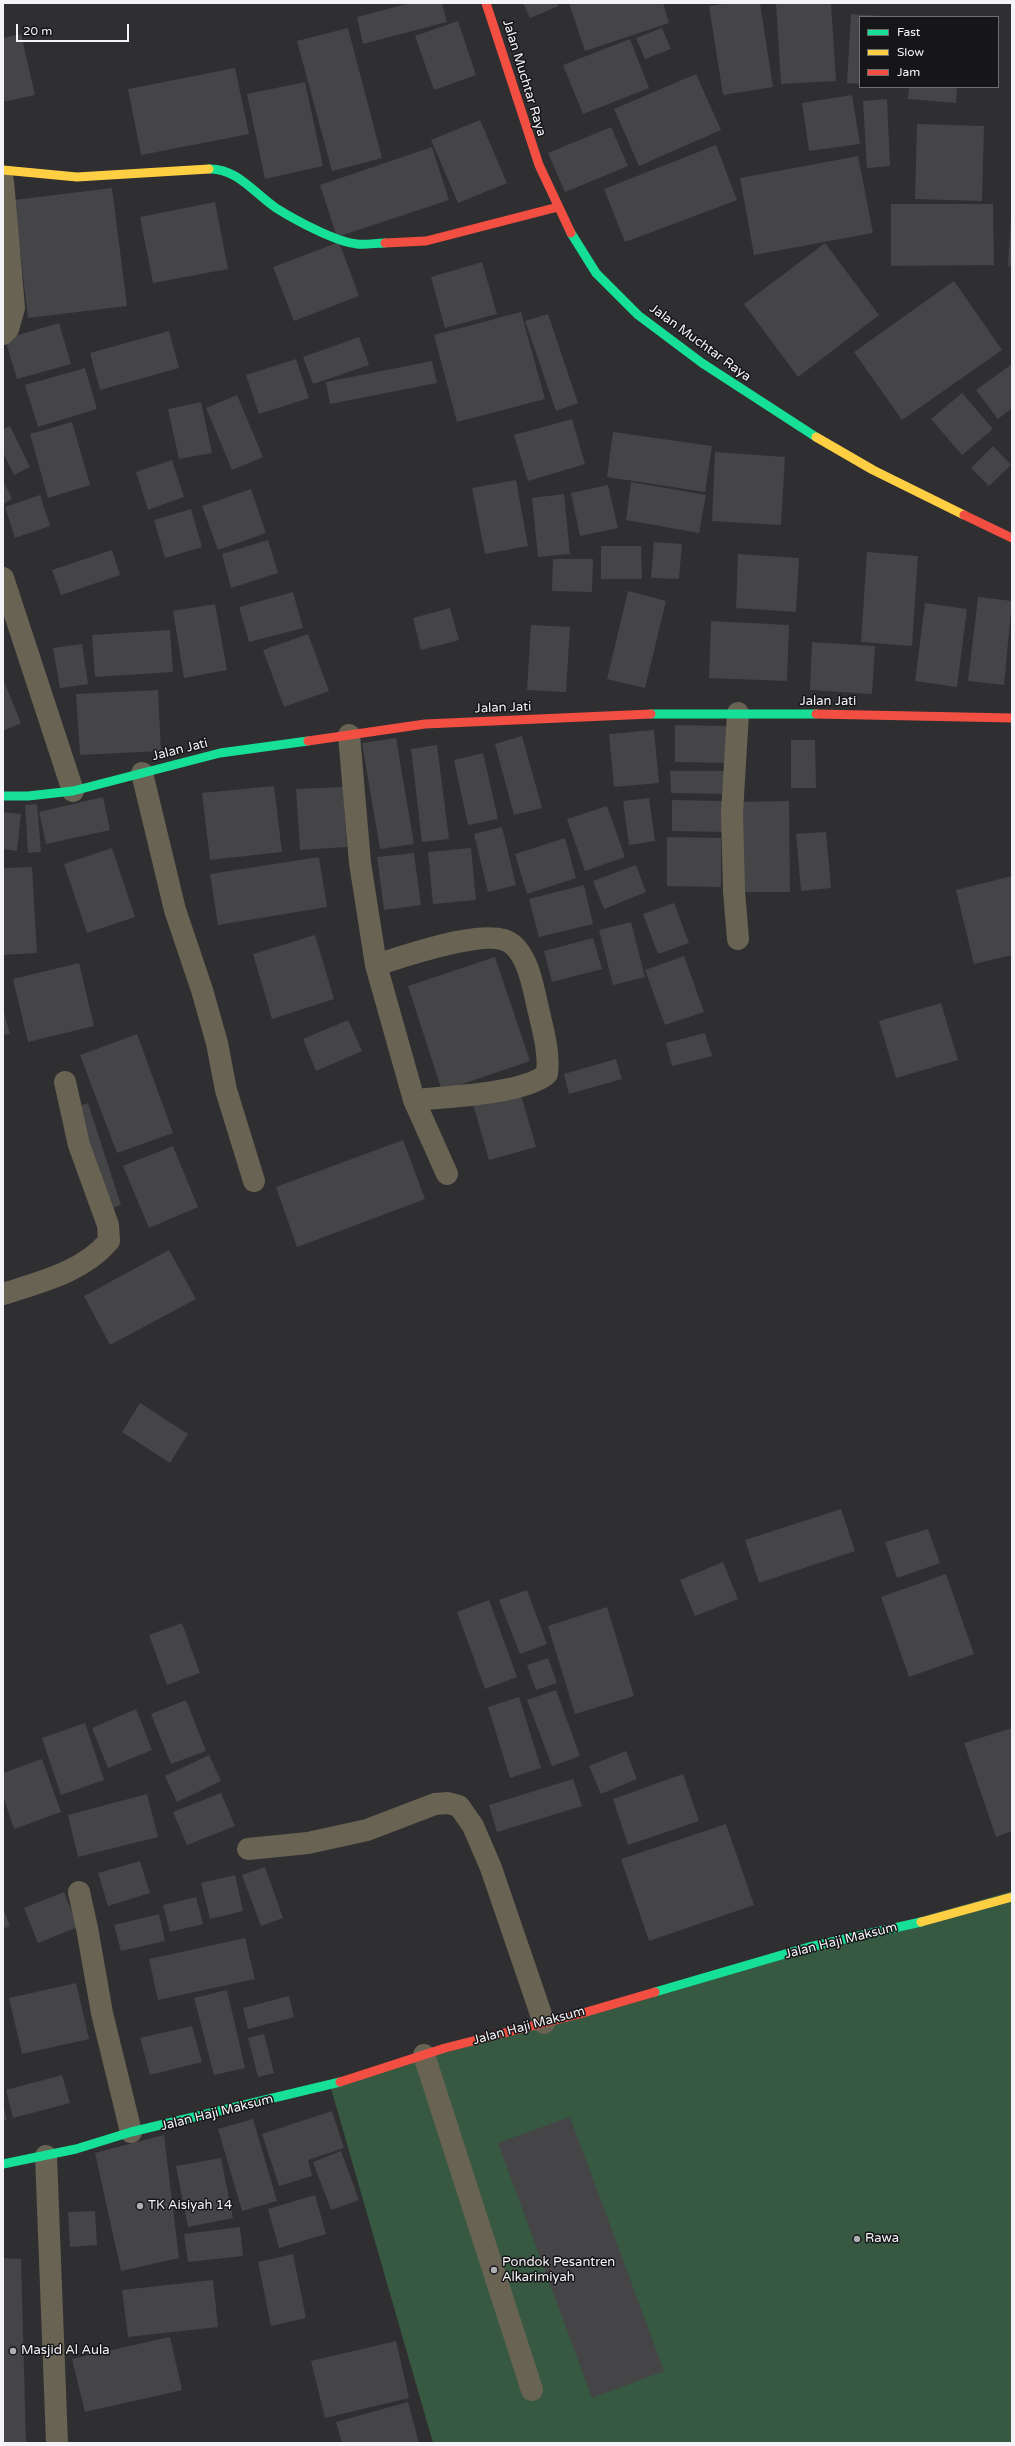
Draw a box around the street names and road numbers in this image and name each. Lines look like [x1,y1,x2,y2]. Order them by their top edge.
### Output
street label: Jalan Muchtar Raya [499,18,549,138]
street label: Jalan Muchtar Raya [646,301,754,385]
street label: Jalan Jati [800,694,856,710]
street label: Jalan Jati [474,699,532,717]
street label: Jalan Jati [151,736,209,764]
street label: Jalan Haji Maksum [783,1919,899,1963]
street label: Jalan Haji Maksum [471,2004,587,2048]
street label: Jalan Haji Maksum [159,2091,275,2135]

